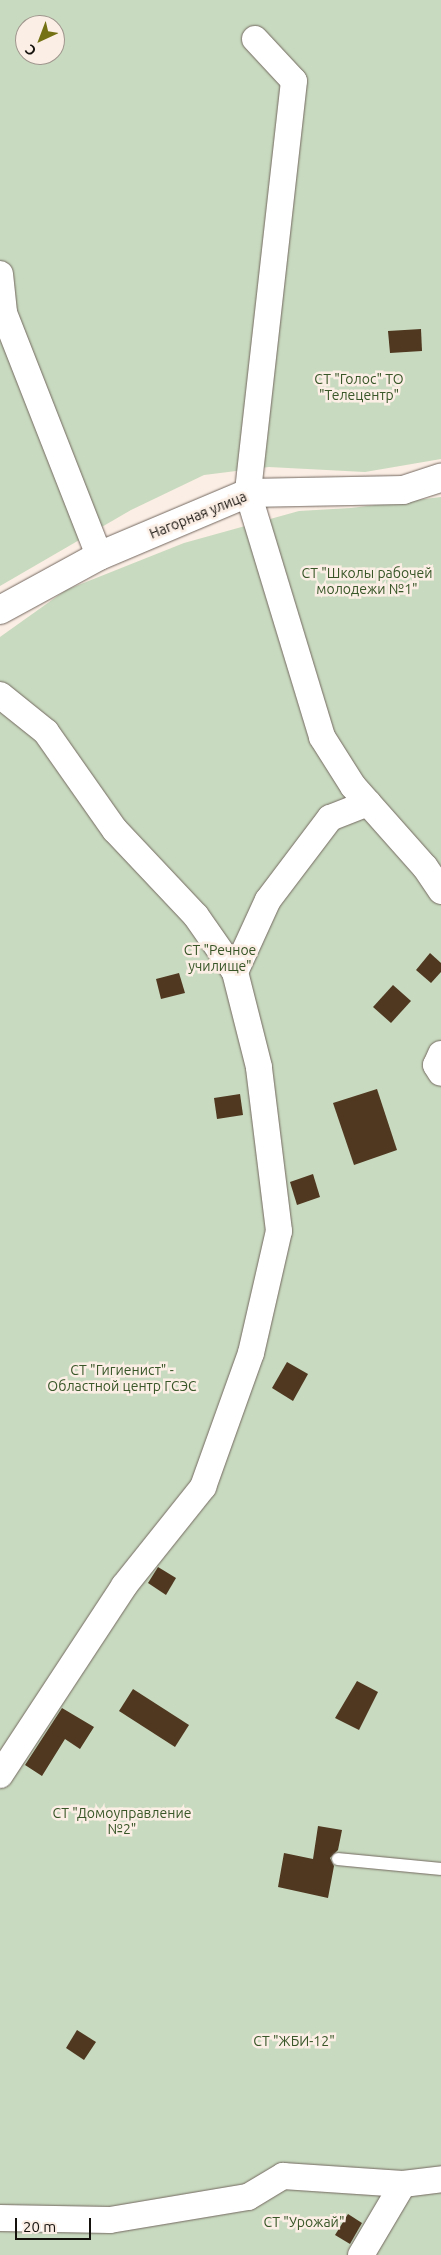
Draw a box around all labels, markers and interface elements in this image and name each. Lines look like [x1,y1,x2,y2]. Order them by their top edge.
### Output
north arrow [15,15,65,65]
text: С [22,41,39,59]
park label: СТ "Голос" ТО "Телецентр" [314,371,404,404]
street label: Нагорная улица [147,488,249,542]
park label: СТ "Школы рабочей молодежи №1" [301,565,433,598]
park label: СТ "Речное училище" [184,942,256,974]
park label: СТ "Гигиенист" - Областной центр ГСЭС [47,1362,197,1394]
park label: СТ "Домоуправление №2" [53,1805,191,1838]
park label: СТ "ЖБИ-12" [253,2033,335,2049]
scale bar [18,2208,94,2240]
park label: СТ "Урожай" [264,2214,344,2230]
text: 20 m [23,2218,56,2235]

